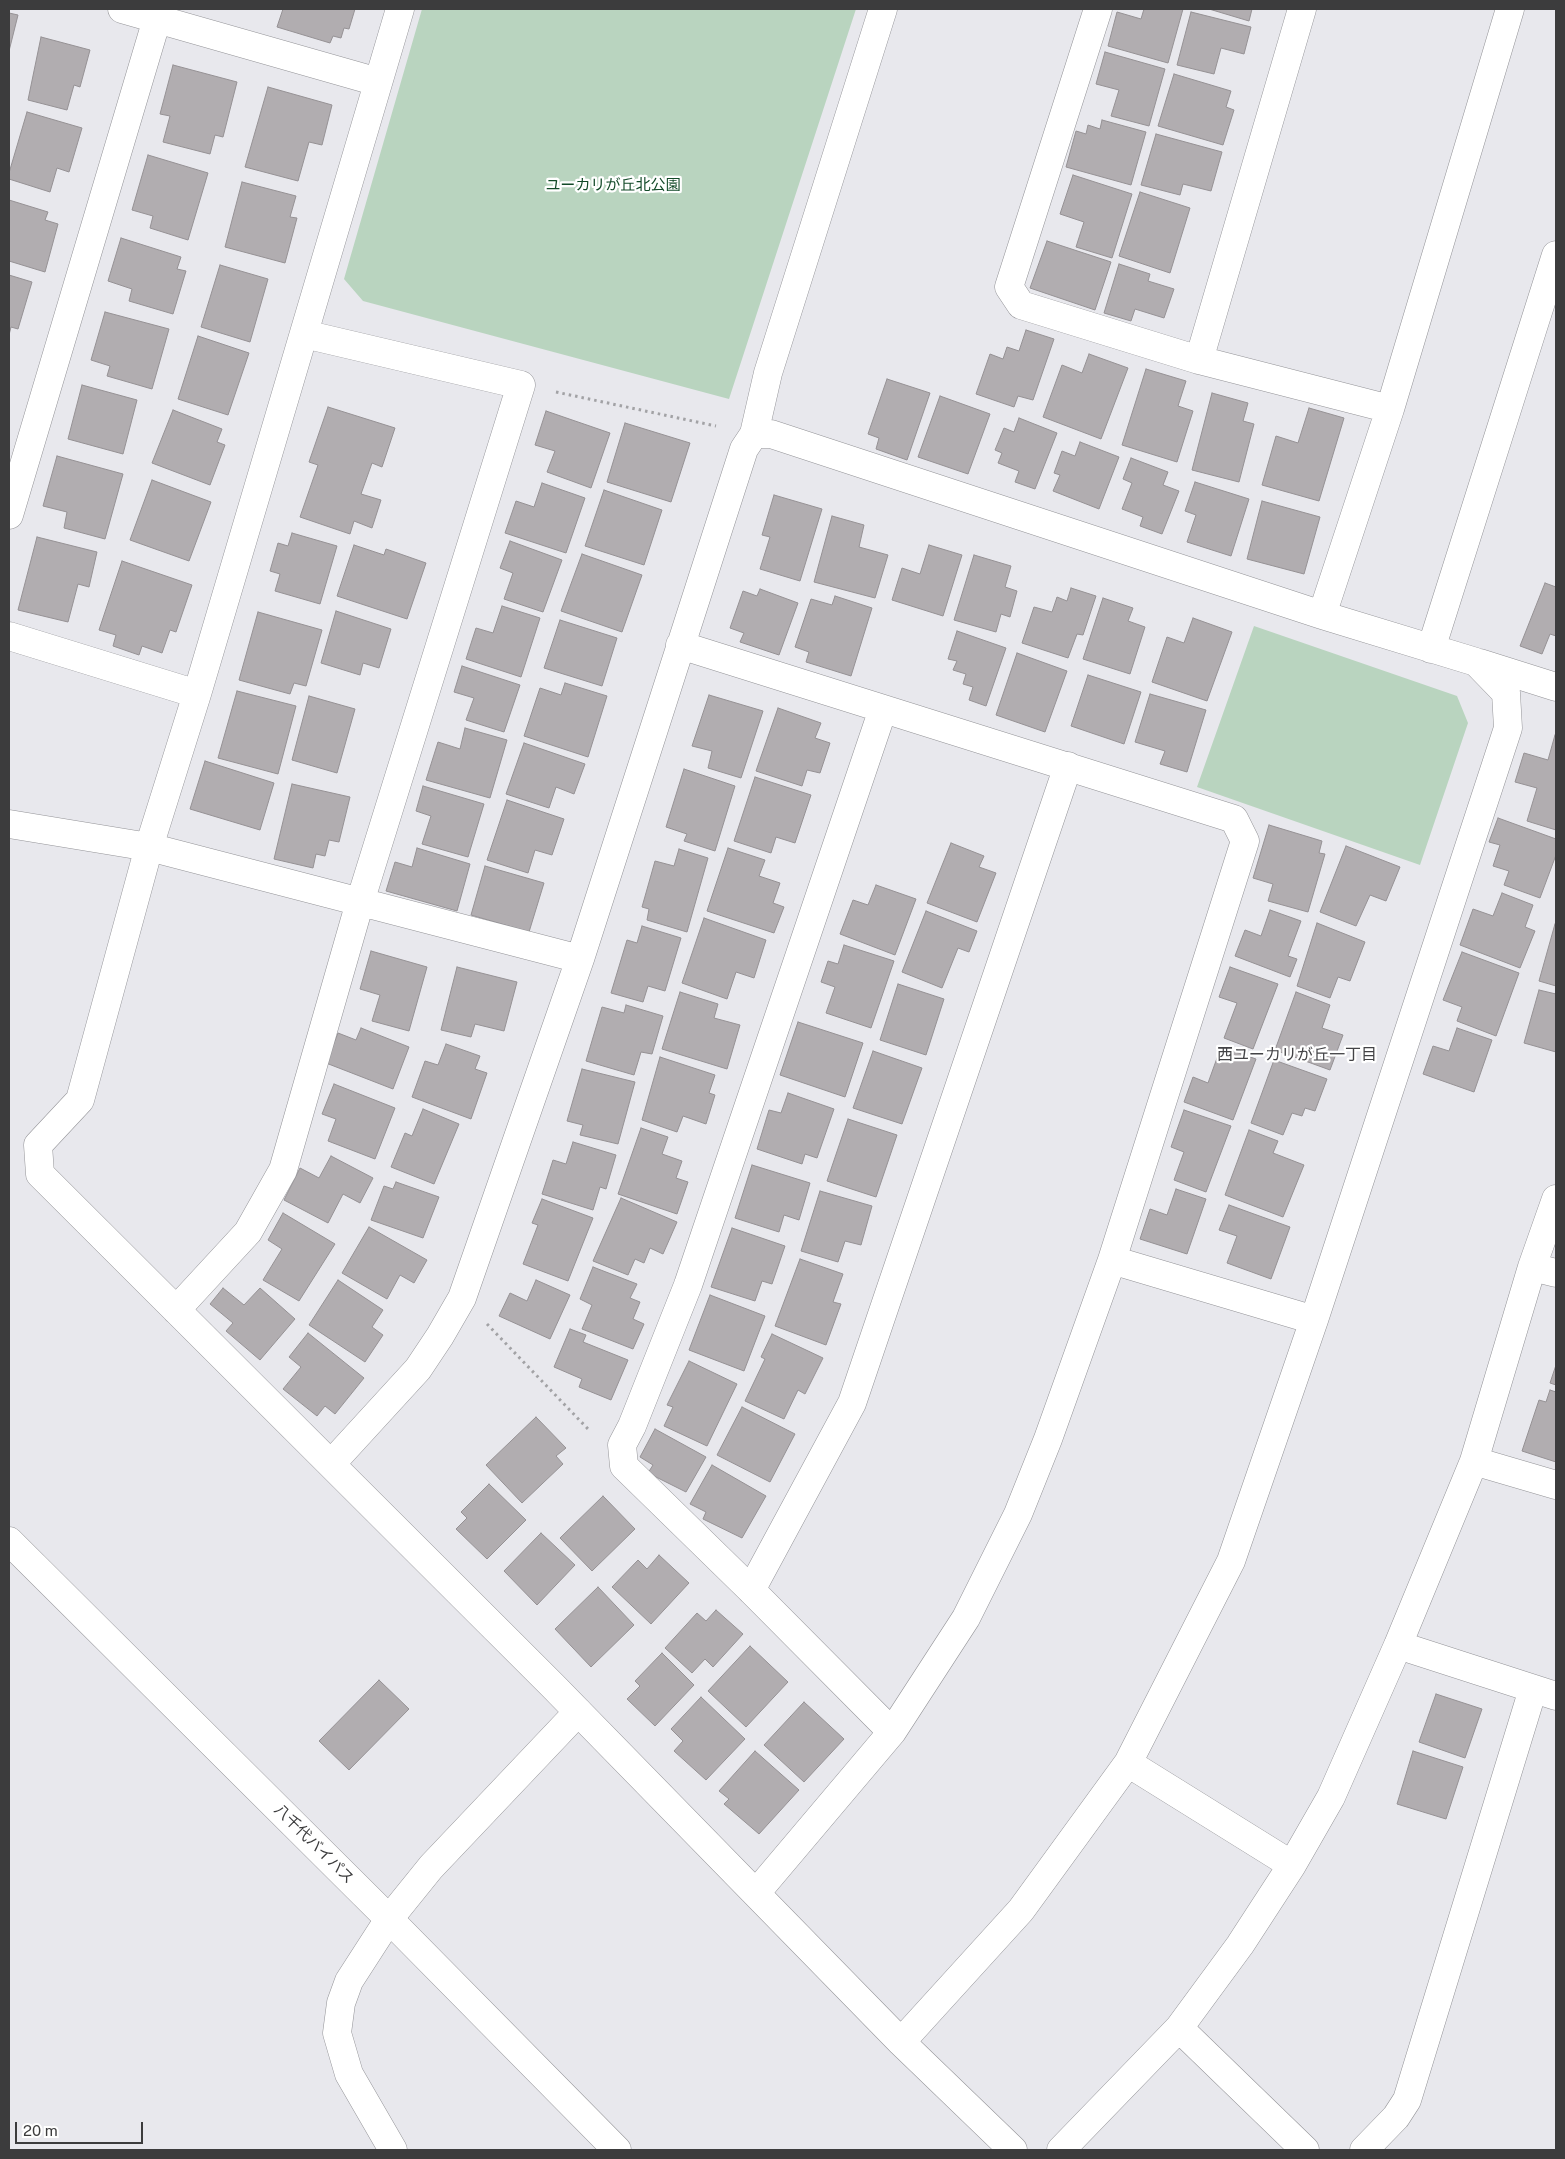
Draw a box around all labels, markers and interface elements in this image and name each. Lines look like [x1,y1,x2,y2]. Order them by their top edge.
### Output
park label: ユーカリが丘北公園 [546,176,680,194]
district label: 西ユーカリが丘一丁目 [1217,1045,1377,1065]
street label: 八千代バイパス [271,1801,357,1887]
scale bar [18,2112,145,2144]
text: 20 m [23,2122,58,2139]

